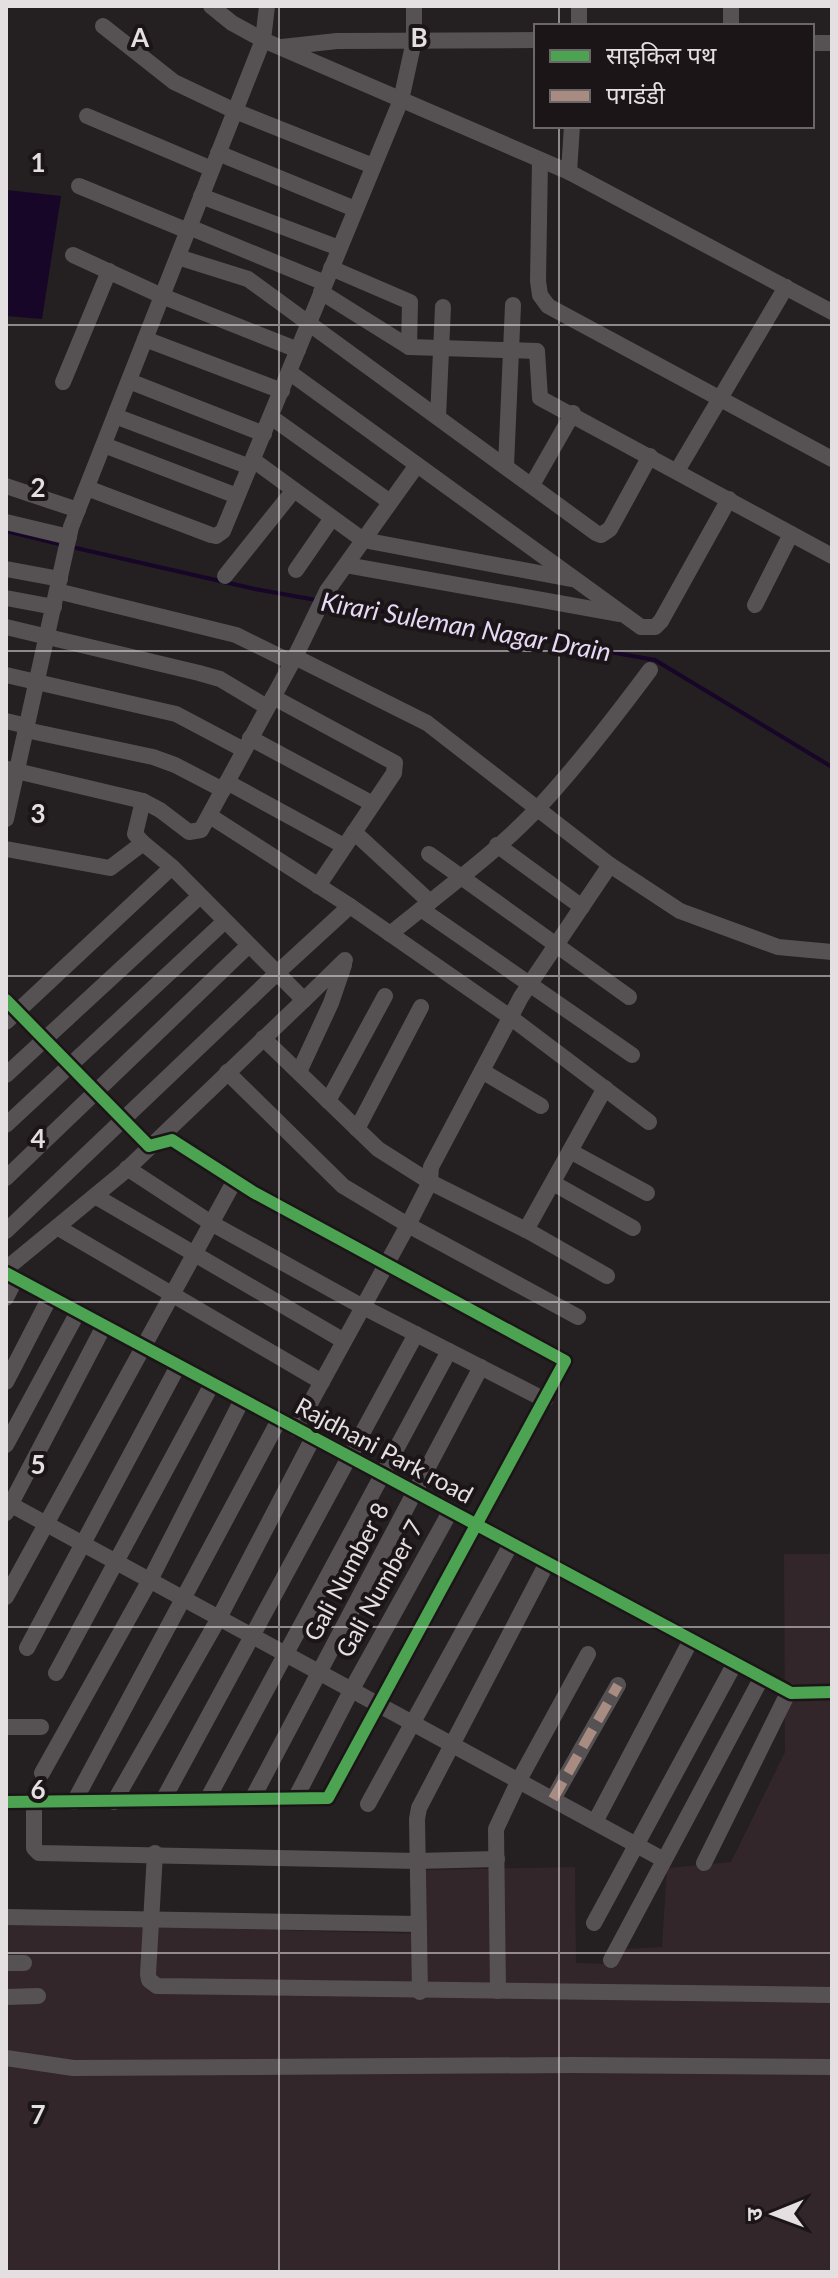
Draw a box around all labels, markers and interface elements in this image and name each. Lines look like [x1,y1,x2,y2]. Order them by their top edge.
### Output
text: A [130,21,150,53]
text: B [410,21,428,53]
legend [534,24,814,128]
text: साइकिल पथ [606,40,717,69]
text: पगडंडी [606,80,666,109]
text: 1 [30,146,46,178]
text: 2 [30,471,46,503]
water label: Kirari Suleman Nagar Drain [319,585,614,667]
text: 3 [30,797,46,829]
text: 4 [30,1122,46,1154]
street label: Rajdhani Park road [291,1391,478,1509]
text: 5 [30,1448,46,1480]
street label: Gali Number 8 [297,1497,394,1645]
street label: Gali Number 7 [329,1515,428,1662]
text: 6 [30,1773,46,1805]
text: 7 [30,2098,46,2130]
north arrow [734,2174,814,2254]
text: उ [740,2207,767,2221]

